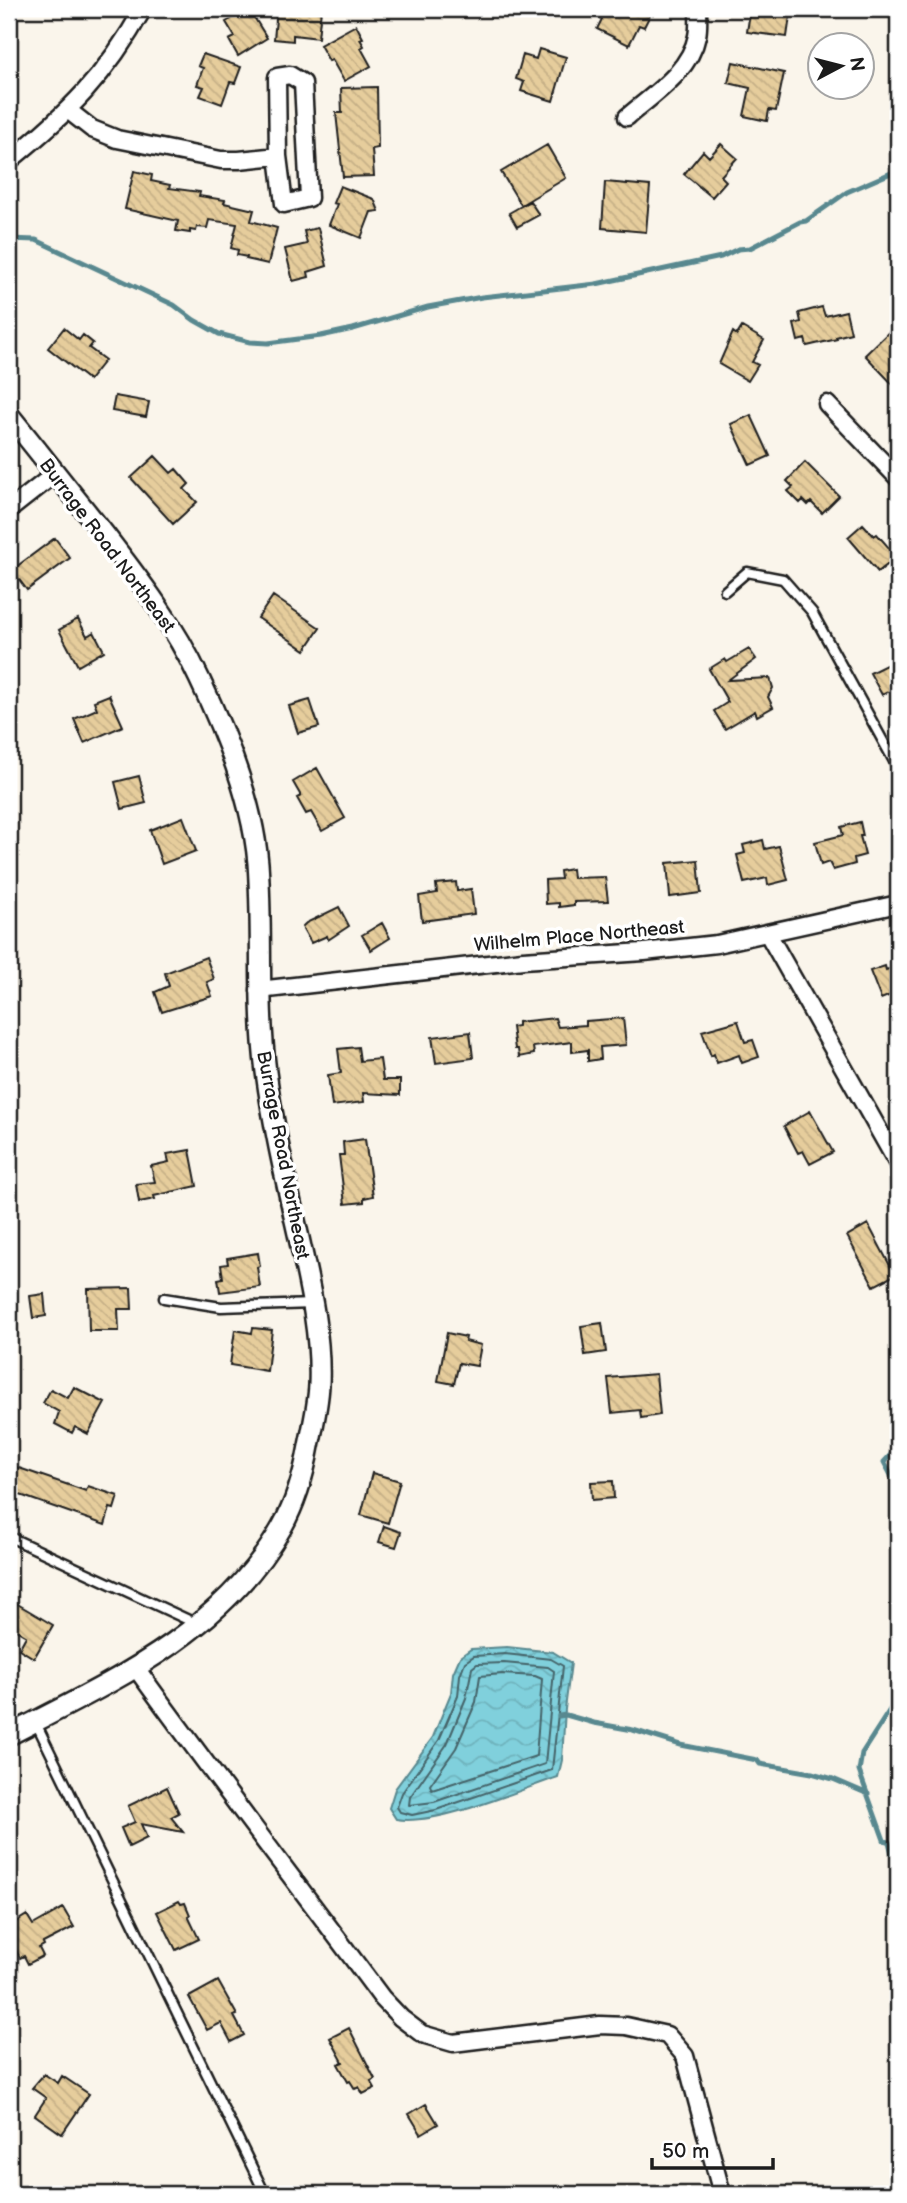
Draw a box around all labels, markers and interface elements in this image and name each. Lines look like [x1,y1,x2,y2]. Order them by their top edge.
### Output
north arrow [806,32,876,102]
text: N [844,56,869,73]
street label: Burrage Road Northeast [34,454,180,638]
street label: Wilhelm Place Northeast [473,916,685,957]
street label: Burrage Road Northeast [251,1049,314,1262]
scale bar [652,2126,772,2170]
text: 50 m [662,2139,709,2164]

